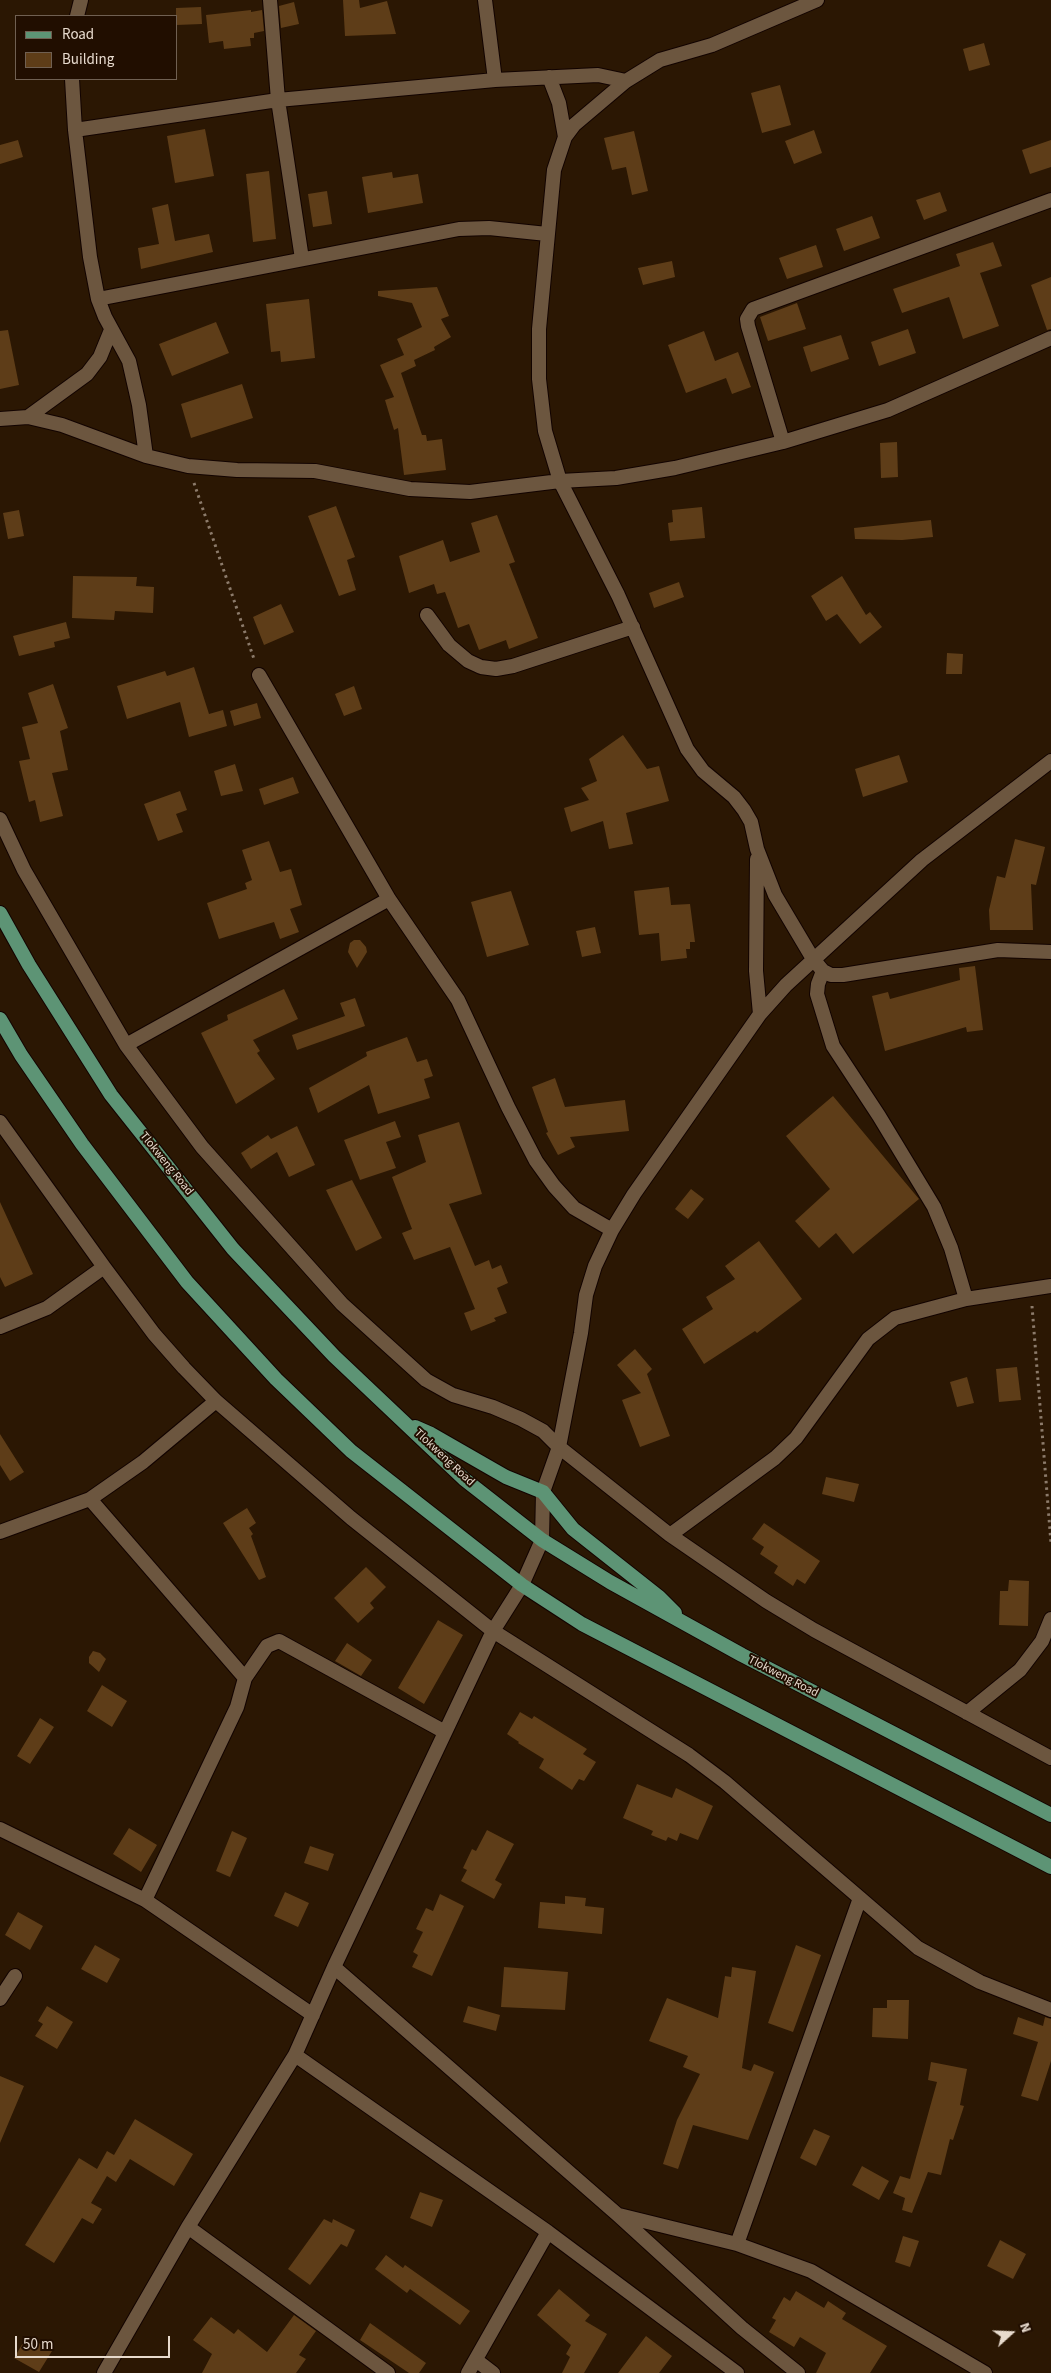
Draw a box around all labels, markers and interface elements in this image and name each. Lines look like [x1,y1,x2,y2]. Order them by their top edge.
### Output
legend [15,15,178,80]
text: Road [62,24,94,45]
text: Building [62,49,114,70]
street label: Tlokweng Road [136,1129,196,1199]
street label: Tlokweng Road [411,1426,477,1490]
street label: Tlokweng Road [745,1653,821,1701]
north arrow [986,2308,1036,2358]
text: N [1014,2320,1036,2336]
scale bar [18,2326,172,2358]
text: 50 m [23,2334,53,2355]

